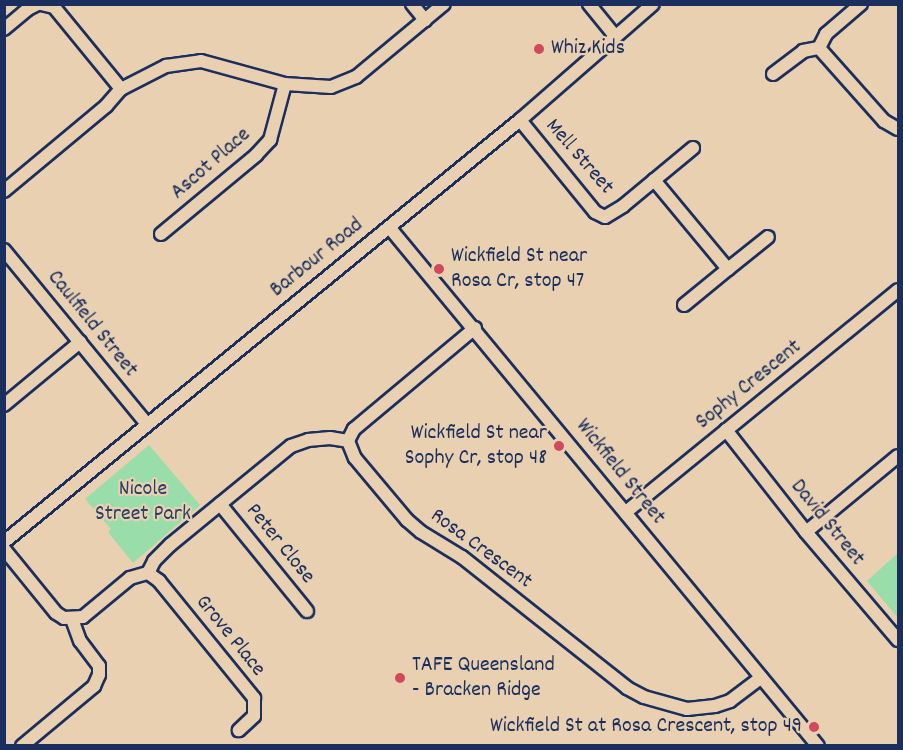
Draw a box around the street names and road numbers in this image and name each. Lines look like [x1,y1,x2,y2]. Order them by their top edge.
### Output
street label: Mell Street [539,114,619,200]
street label: Ascot Place [166,122,256,206]
street label: Barbour Road [265,212,369,304]
street label: Caulfield Street [41,265,143,383]
street label: Sophy Crescent [691,334,807,436]
street label: Wickfield Street [569,414,671,530]
street label: David Street [784,474,870,572]
street label: Peter Close [240,499,320,589]
street label: Rosa Crescent [425,503,537,595]
street label: Grove Place [189,590,271,682]

